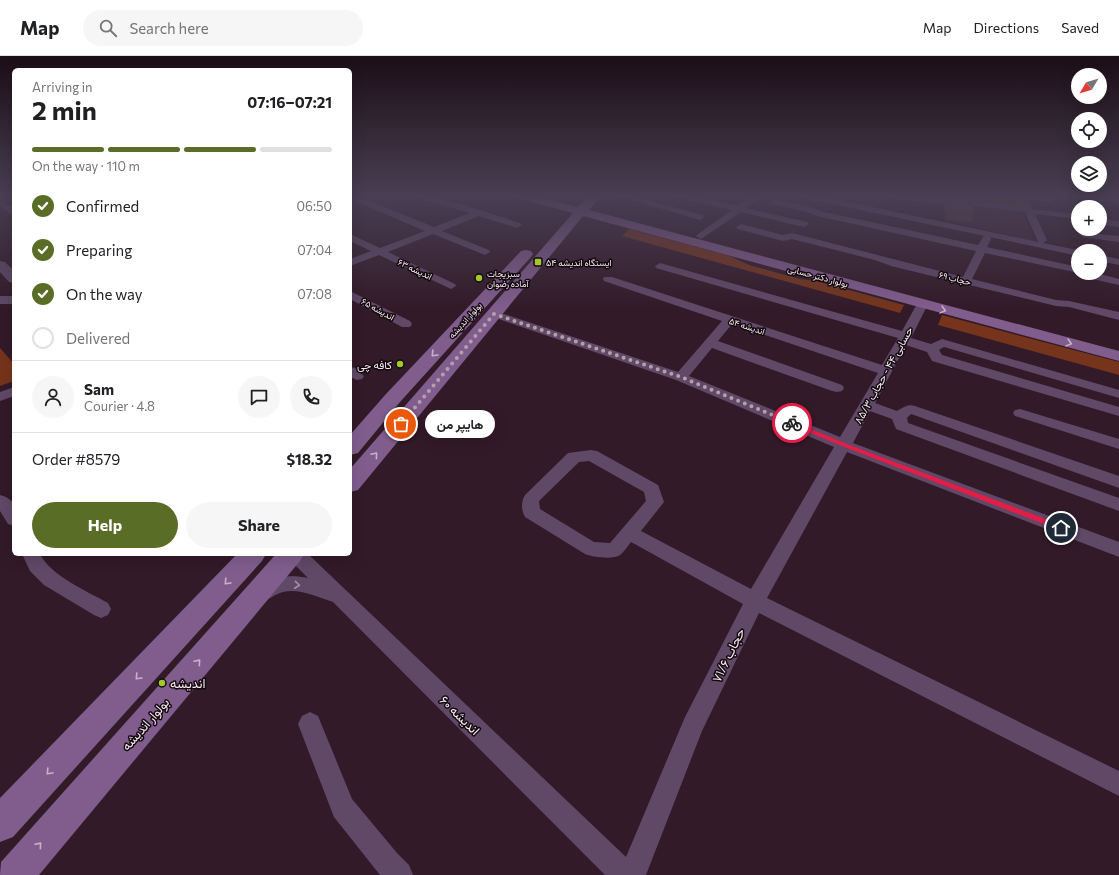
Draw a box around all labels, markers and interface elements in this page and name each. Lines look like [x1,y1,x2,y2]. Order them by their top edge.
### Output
search box [83,10,363,46]
text: Map [20,16,59,39]
icon: search [97,17,119,39]
text: Search here [129,19,209,37]
text: Map [923,19,952,36]
text: Directions [974,19,1039,36]
text: Saved [1061,19,1099,36]
north arrow [1071,68,1107,104]
map controls [1071,68,1107,280]
text: Arriving in [32,79,92,95]
text: 07:16–07:21 [247,93,332,111]
text: 2 min [32,94,97,125]
button: locate [1071,112,1107,148]
button: layers [1071,156,1107,192]
text: On the way · 110 m [32,158,140,174]
icon: check [32,195,54,217]
text: Confirmed [66,197,139,215]
text: 06:50 [297,198,332,214]
button: + [1071,200,1107,236]
icon: check [32,239,54,261]
text: Preparing [66,241,132,259]
text: 07:04 [297,242,332,258]
button: − [1071,244,1107,280]
street label: اندیشه ۶۳ [396,256,434,282]
marker: ایستگاه اندیشه ۵۴ [533,257,543,267]
place label: ایستگاه اندیشه ۵۴ [546,257,612,268]
street label: بولوار دکتر حسابی [786,263,850,290]
place label: سبزیجات آماده رضوان [487,268,529,290]
street label: حجاب ۶۹ [938,269,972,287]
marker: سبزیجات آماده رضوان [474,273,484,283]
icon: check [32,283,54,305]
text: On the way [66,285,143,303]
text: 07:08 [297,286,332,302]
street label: اندیشه ۶۵ [360,295,396,323]
street label: بولوار اندیشه [446,299,485,341]
one-way arrow [939,305,946,314]
street label: اندیشه ۵۴ [728,315,766,337]
street label: حسابی ۴۴ - حجاب ۸۵/۳ [851,324,916,426]
text: Delivered [66,329,130,347]
one-way arrow [1065,338,1072,347]
one-way arrow [432,349,439,357]
place label: کافه چی [357,358,392,373]
marker: کافه چی [395,359,405,369]
button: person [32,376,74,418]
button: chat [238,376,280,418]
button: phone [290,376,332,418]
text: Sam [84,380,114,398]
text: Courier · 4.8 [84,398,155,414]
courier [772,403,812,443]
pin [384,407,418,441]
callout: هایپر من [425,410,495,438]
icon: bike [781,412,803,434]
icon: bag [390,413,412,435]
text: هایپر من [437,416,483,432]
text: Order #8579 [32,450,120,468]
text: $18.32 [286,450,332,468]
one-way arrow [371,452,378,459]
button: Help [32,502,178,548]
button: Share [186,502,332,548]
pin [1044,511,1078,545]
icon: home [1050,517,1072,539]
one-way arrow [224,578,231,585]
one-way arrow [294,581,300,590]
street label: حجاب ۷۱/۶ [708,625,748,685]
one-way arrow [193,660,200,667]
one-way arrow [135,672,142,680]
place label: اندیشه [170,675,205,691]
marker: اندیشه [157,678,167,688]
street label: اندیشه ۶۰ [437,692,483,738]
street label: بولوار اندیشه [118,694,173,754]
one-way arrow [46,767,53,775]
one-way arrow [35,843,42,850]

